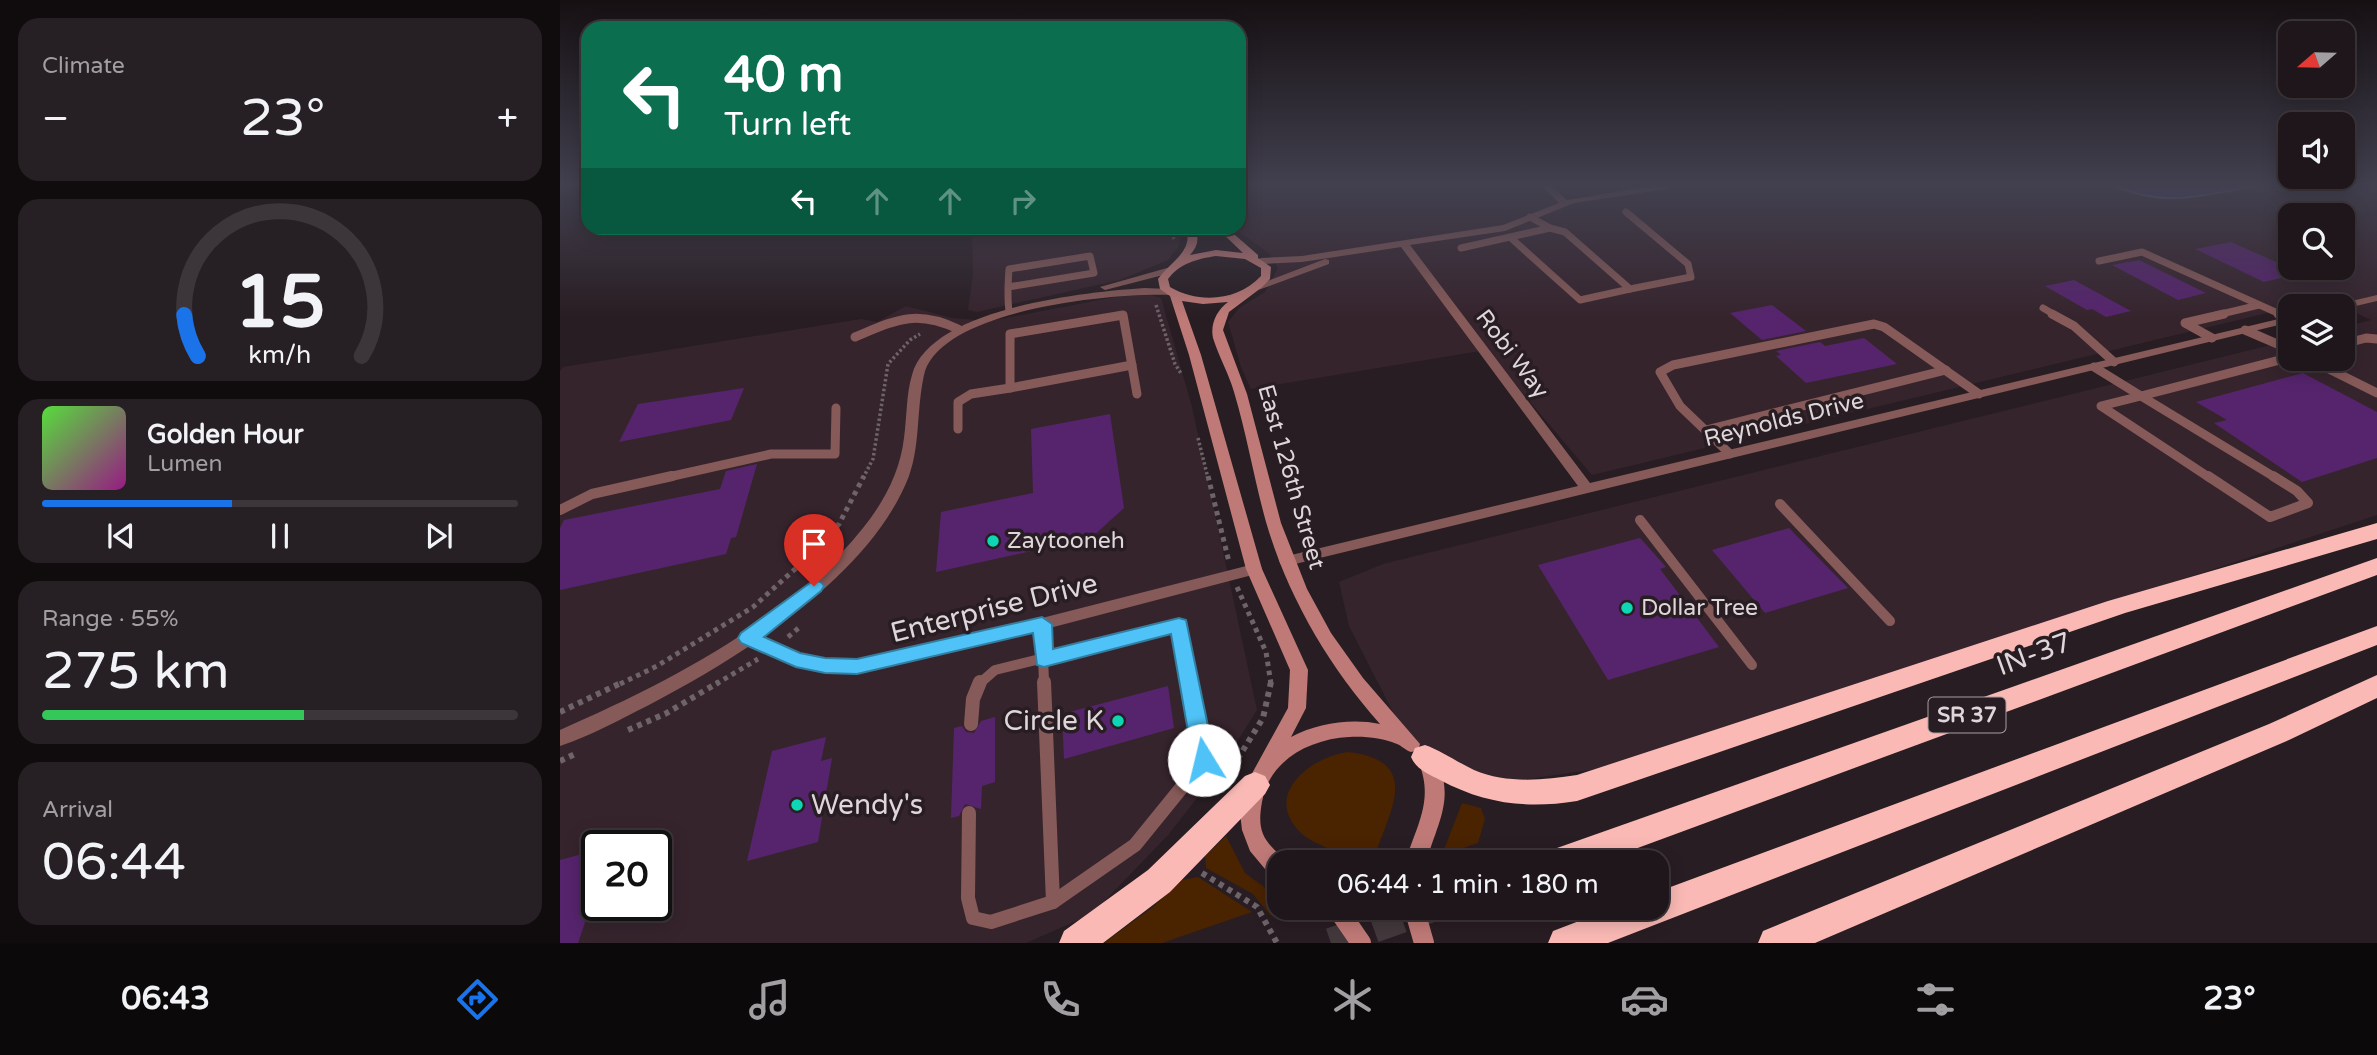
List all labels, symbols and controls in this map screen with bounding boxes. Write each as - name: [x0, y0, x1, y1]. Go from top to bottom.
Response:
- north arrow: [2278, 21, 2356, 98]
- map controls: [2278, 21, 2355, 371]
- text: 40 m: [724, 46, 843, 105]
- icon: left: [609, 49, 700, 140]
- text: Climate: [42, 52, 125, 80]
- text: 23°: [240, 87, 325, 150]
- text: −: [42, 96, 69, 142]
- text: +: [497, 96, 518, 142]
- text: Turn left: [724, 106, 851, 144]
- button: sound: [2278, 112, 2355, 189]
- icon: left: [785, 182, 823, 220]
- icon: ahead: [858, 182, 896, 220]
- icon: ahead: [931, 182, 969, 220]
- icon: right: [1004, 182, 1042, 220]
- button: search: [2278, 203, 2355, 280]
- text: 15: [234, 260, 326, 348]
- button: layers: [2278, 294, 2355, 371]
- street label: Robi Way: [1470, 304, 1554, 404]
- text: km/h: [249, 340, 311, 370]
- street label: East 126th Street: [1251, 381, 1331, 573]
- street label: Reynolds Drive: [1701, 387, 1867, 453]
- text: Golden Hour: [147, 419, 304, 450]
- text: Lumen: [147, 450, 222, 478]
- pin: [784, 514, 844, 586]
- icon: previous: [102, 517, 140, 555]
- icon: pause: [261, 517, 299, 555]
- icon: next: [420, 517, 458, 555]
- icon: arrive: [795, 525, 833, 563]
- place label: Zaytooneh: [1007, 527, 1125, 555]
- marker: Zaytooneh: [985, 533, 1001, 549]
- street label: Enterprise Drive: [887, 566, 1101, 650]
- place label: Dollar Tree: [1641, 594, 1758, 622]
- marker: Dollar Tree: [1619, 600, 1635, 616]
- text: Range · 55%: [42, 605, 178, 633]
- street label: IN-37: [1992, 625, 2076, 683]
- text: 275 km: [42, 640, 230, 703]
- road number: SR 37: [1928, 698, 2006, 732]
- place label: Circle K: [1003, 704, 1104, 738]
- marker: Circle K: [1110, 713, 1126, 729]
- position arrow: [1167, 723, 1241, 797]
- place label: Wendy's: [811, 788, 923, 822]
- text: Arrival: [42, 796, 113, 824]
- marker: Wendy's: [789, 797, 805, 813]
- speed limit sign: 20: [581, 830, 672, 921]
- text: 06:44: [42, 831, 186, 894]
- text: 06:44 · 1 min · 180 m: [1337, 869, 1599, 900]
- icon: directions: [453, 975, 502, 1024]
- icon: music: [745, 975, 794, 1024]
- icon: phone: [1036, 975, 1085, 1024]
- icon: climate: [1328, 975, 1377, 1024]
- icon: car: [1620, 975, 1669, 1024]
- icon: filters: [1911, 975, 1960, 1024]
- text: 06:43: [121, 980, 210, 1018]
- text: 23°: [2203, 980, 2256, 1018]

